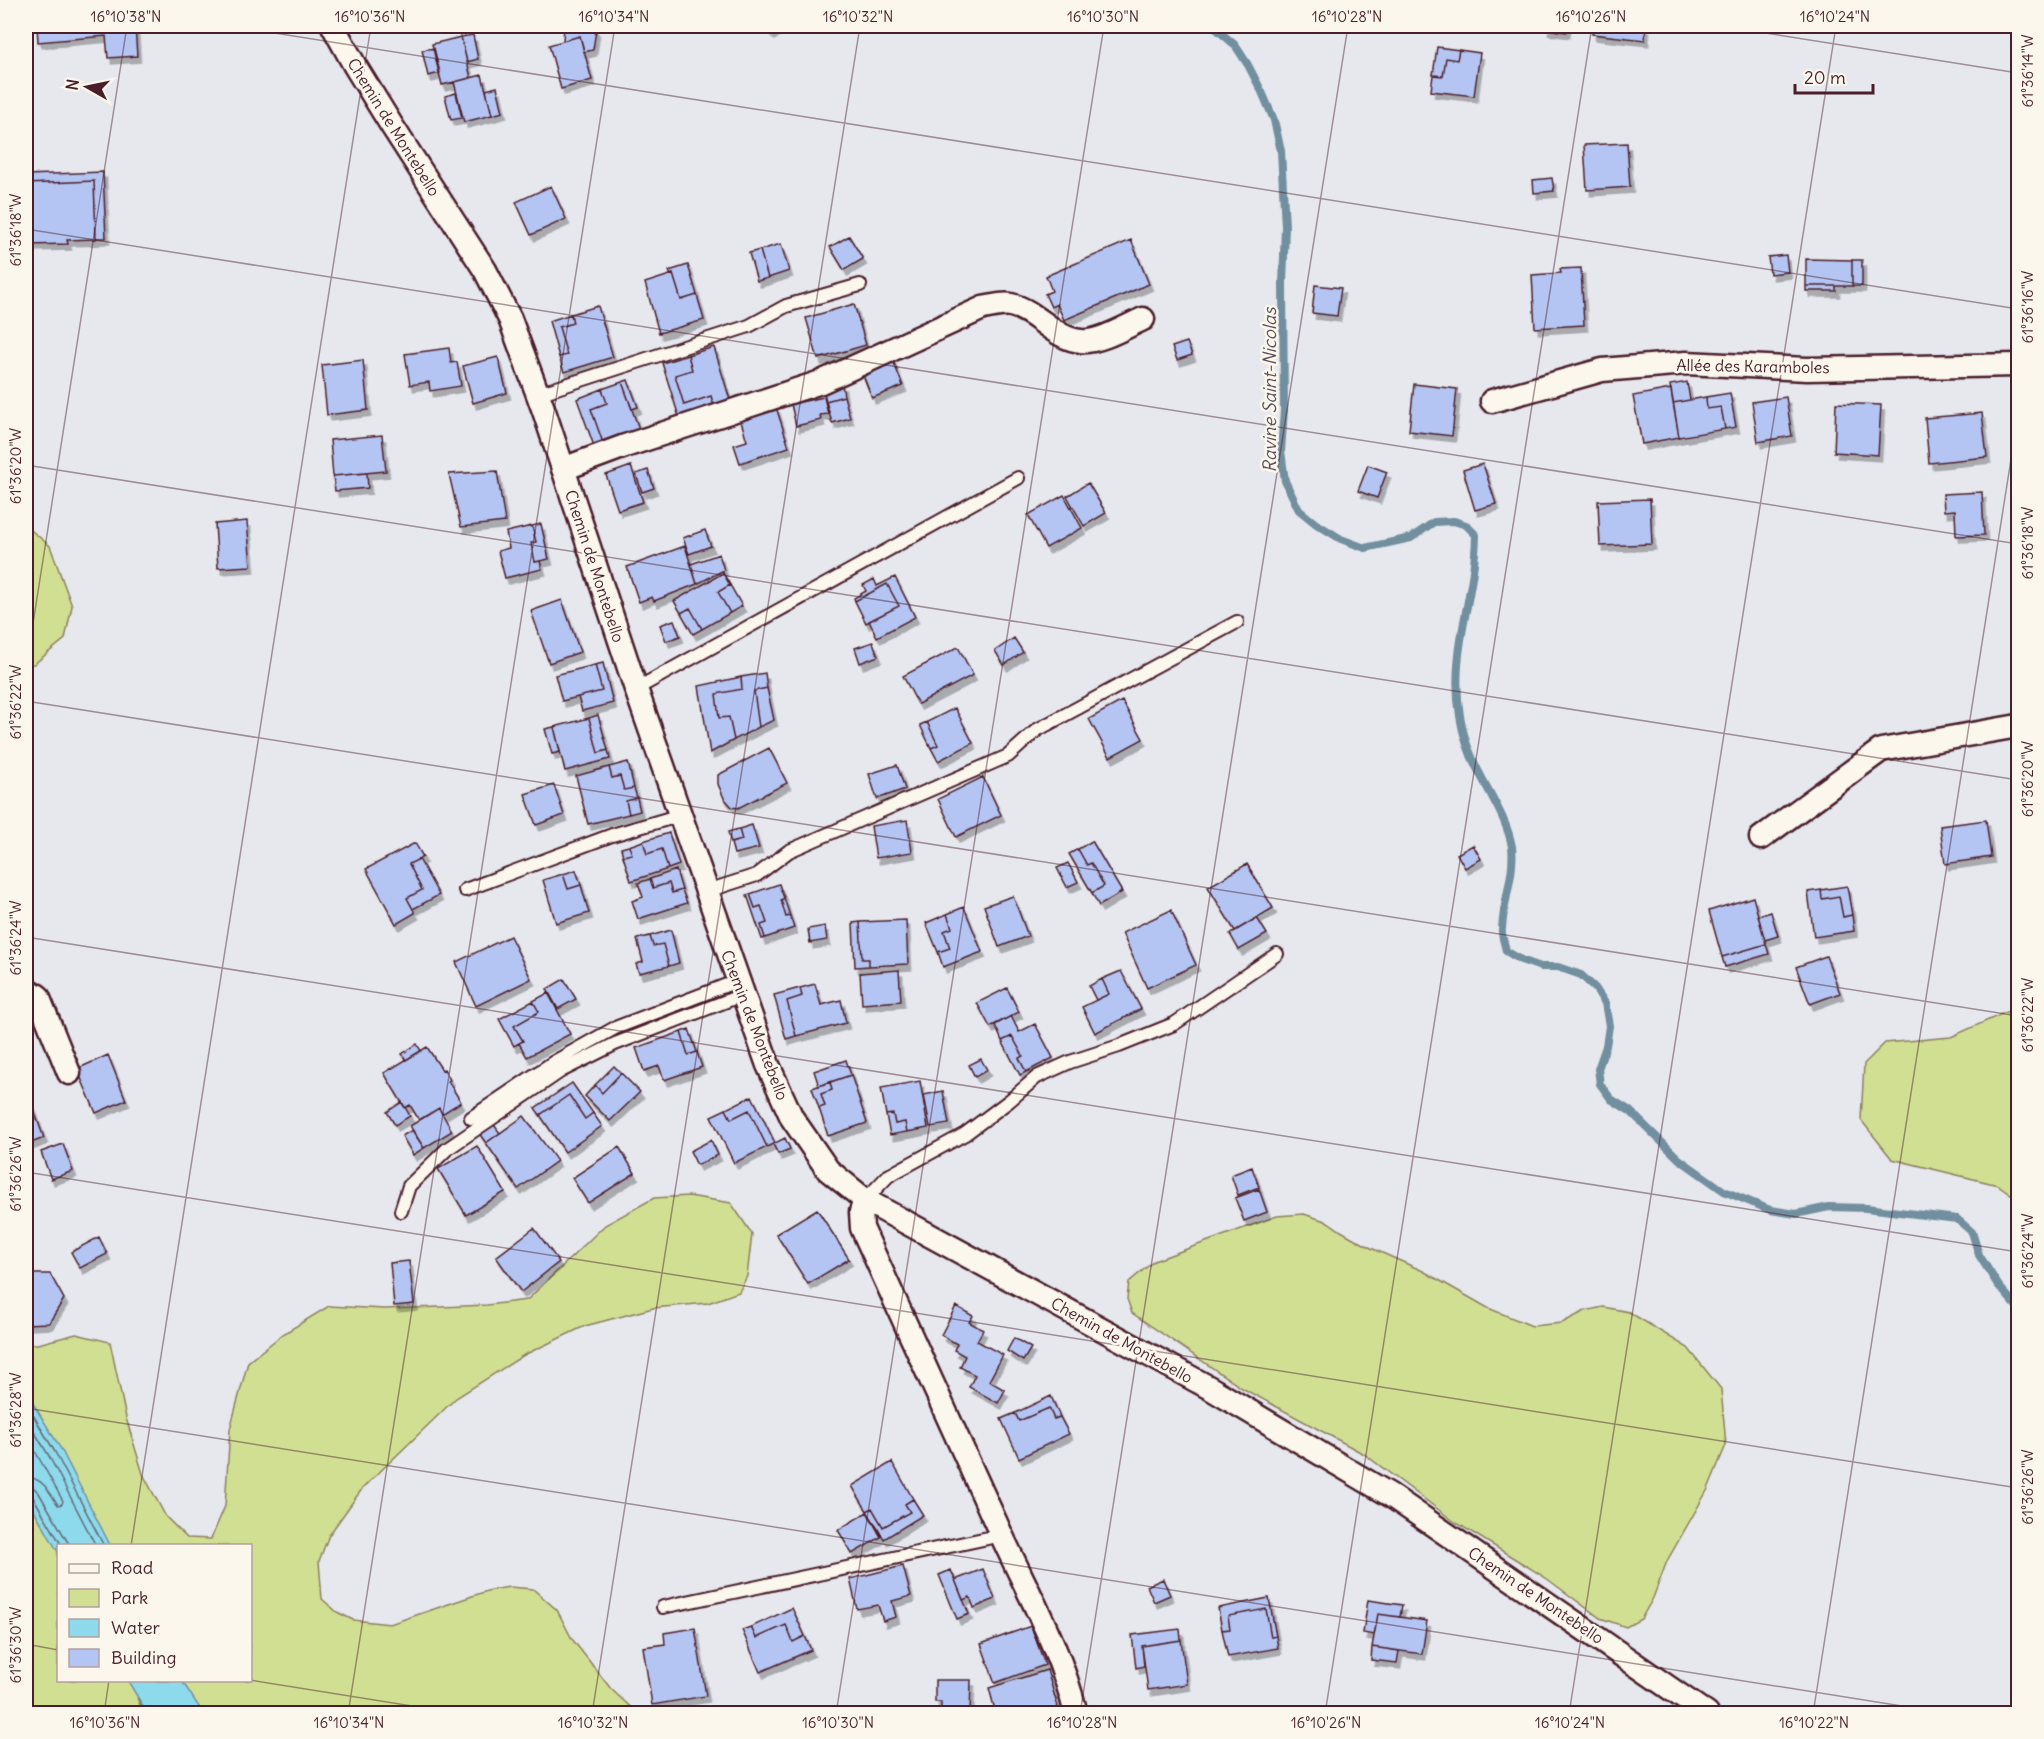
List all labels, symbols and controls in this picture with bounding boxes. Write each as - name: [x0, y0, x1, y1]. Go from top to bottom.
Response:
- text: 16°10'38"N: [91, 7, 161, 26]
- text: 16°10'36"N: [335, 7, 405, 26]
- text: 16°10'34"N: [579, 7, 649, 26]
- text: 16°10'32"N: [823, 7, 893, 26]
- text: 16°10'30"N: [1067, 7, 1139, 26]
- text: 16°10'28"N: [1312, 7, 1382, 26]
- text: 16°10'26"N: [1556, 7, 1626, 26]
- text: 16°10'24"N: [1800, 7, 1870, 26]
- text: 61°36'14"W: [2018, 34, 2037, 108]
- street label: Chemin de Montebello: [343, 54, 445, 200]
- north arrow: [57, 57, 117, 117]
- scale bar: [1795, 57, 1873, 95]
- text: 20 m: [1804, 66, 1846, 89]
- text: N: [61, 78, 83, 92]
- text: 61°36'18"W: [6, 193, 25, 267]
- text: 61°36'16"W: [2018, 270, 2037, 344]
- water label: Ravine Saint-Nicolas: [1258, 306, 1281, 472]
- street label: Allée des Karamboles: [1676, 355, 1830, 377]
- text: 61°36'20"W: [6, 427, 25, 504]
- street label: Chemin de Montebello: [561, 487, 629, 645]
- text: 61°36'18"W: [2018, 506, 2037, 580]
- text: 61°36'22"W: [6, 664, 25, 739]
- text: 61°36'20"W: [2018, 740, 2037, 817]
- text: 61°36'24"W: [6, 900, 25, 976]
- street label: Chemin de Montebello: [717, 947, 793, 1103]
- text: 61°36'22"W: [2018, 977, 2037, 1052]
- text: 61°36'26"W: [6, 1136, 25, 1212]
- text: 61°36'24"W: [2018, 1213, 2037, 1289]
- street label: Chemin de Montebello: [1048, 1293, 1196, 1387]
- text: 61°36'28"W: [6, 1372, 25, 1448]
- text: 61°36'26"W: [2018, 1449, 2037, 1525]
- street label: Chemin de Montebello: [1464, 1542, 1608, 1648]
- legend: [57, 1544, 252, 1682]
- text: Road: [111, 1556, 154, 1579]
- text: Park: [111, 1586, 148, 1609]
- text: 61°36'30"W: [6, 1606, 25, 1683]
- text: Water: [111, 1616, 161, 1639]
- text: Building: [111, 1646, 176, 1669]
- text: 16°10'36"N: [70, 1713, 140, 1732]
- text: 16°10'34"N: [314, 1713, 384, 1732]
- text: 16°10'32"N: [558, 1713, 628, 1732]
- text: 16°10'30"N: [802, 1713, 874, 1732]
- text: 16°10'28"N: [1047, 1713, 1117, 1732]
- text: 16°10'26"N: [1291, 1713, 1361, 1732]
- text: 16°10'24"N: [1535, 1713, 1605, 1732]
- text: 16°10'22"N: [1779, 1713, 1849, 1732]

